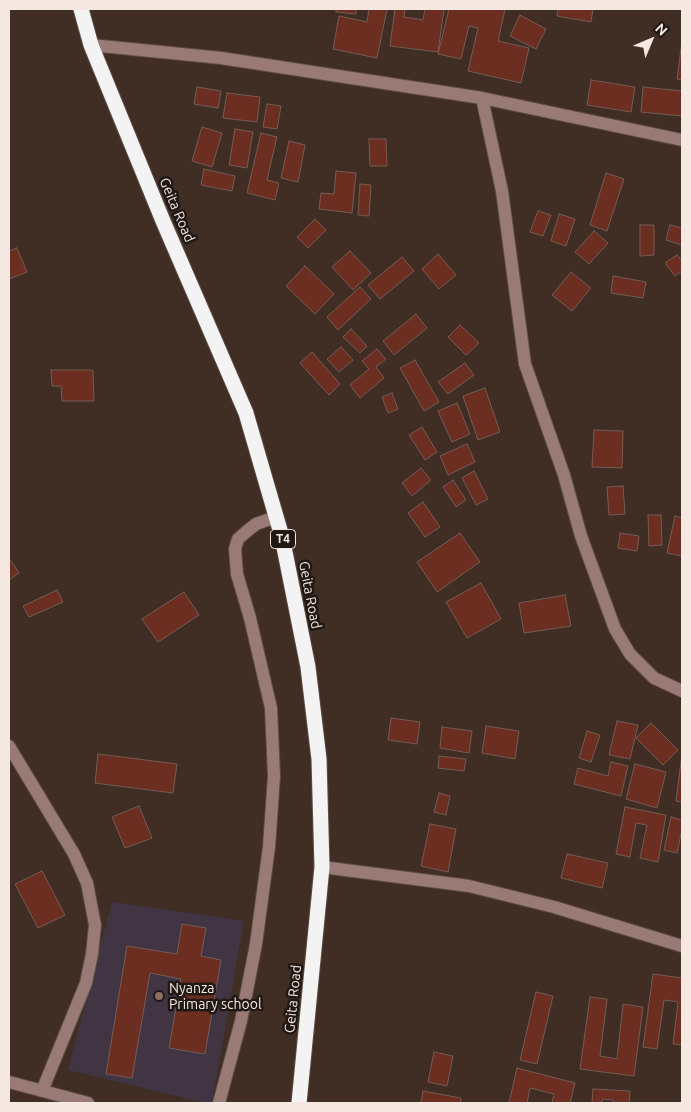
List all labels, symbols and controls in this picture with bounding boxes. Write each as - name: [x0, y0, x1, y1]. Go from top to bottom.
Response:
- north arrow: [626, 15, 676, 65]
- text: N: [652, 20, 671, 39]
- street label: Geita Road: [156, 175, 198, 245]
- road number: T4: [270, 530, 296, 548]
- street label: Geita Road: [295, 560, 325, 630]
- street label: Geita Road: [281, 964, 305, 1034]
- place label: Nyanza Primary school: [169, 980, 262, 1012]
- marker: Nyanza Primary school: [153, 990, 165, 1002]

